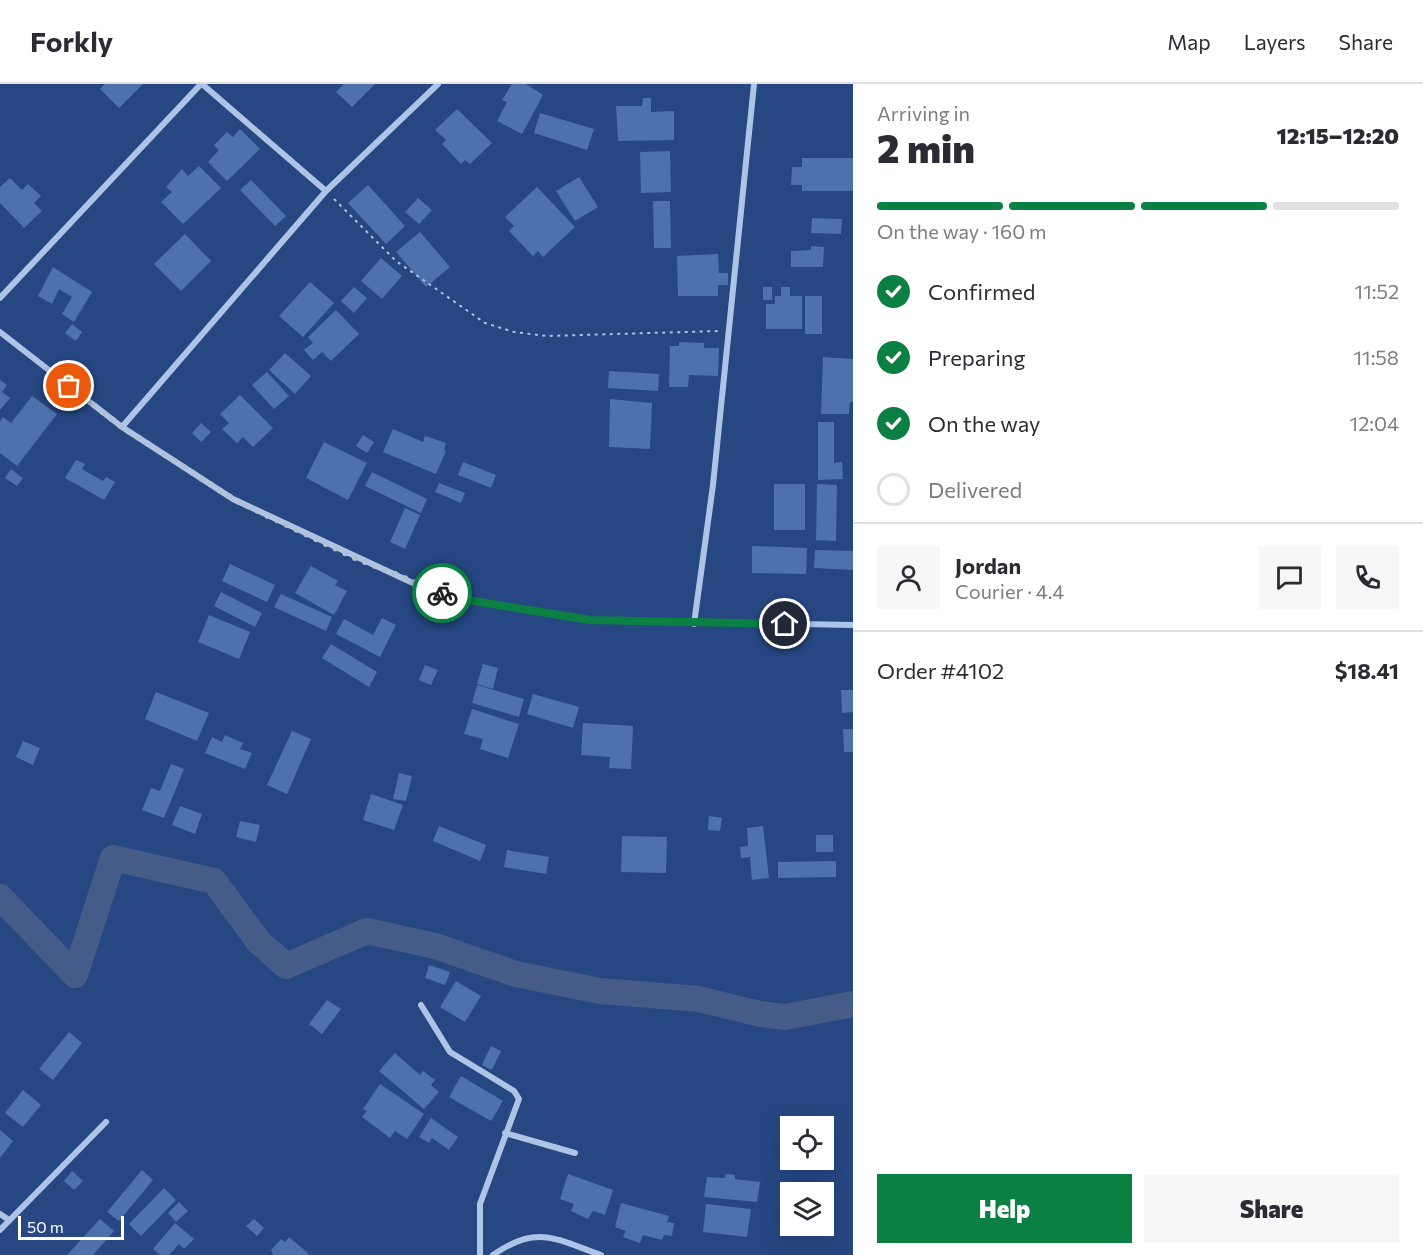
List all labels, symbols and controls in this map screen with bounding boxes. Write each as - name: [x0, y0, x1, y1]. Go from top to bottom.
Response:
- text: Forkly: [30, 24, 113, 58]
- text: Map: [1167, 29, 1211, 54]
- text: Layers: [1244, 29, 1306, 54]
- text: Share: [1339, 29, 1393, 54]
- text: Arriving in: [877, 101, 970, 125]
- text: 12:15–12:20: [1276, 122, 1399, 149]
- text: 2 min: [877, 123, 975, 171]
- text: On the way · 160 m: [877, 219, 1046, 243]
- icon: check: [877, 275, 910, 308]
- text: Confirmed: [928, 278, 1035, 305]
- text: 11:52: [1355, 279, 1399, 303]
- icon: check: [877, 341, 910, 374]
- text: Preparing: [928, 344, 1025, 371]
- text: 11:58: [1354, 345, 1399, 369]
- pin: [43, 360, 94, 411]
- icon: bag: [52, 369, 85, 402]
- icon: check: [877, 407, 910, 440]
- text: On the way: [928, 410, 1040, 437]
- text: 12:04: [1350, 411, 1399, 435]
- text: Delivered: [928, 476, 1022, 503]
- button: person: [877, 546, 940, 609]
- button: chat: [1258, 546, 1321, 609]
- button: phone: [1336, 546, 1399, 609]
- text: Jordan: [955, 552, 1021, 579]
- courier: [412, 563, 472, 623]
- icon: bike: [426, 577, 459, 610]
- text: Courier · 4.4: [955, 579, 1064, 603]
- pin: [759, 598, 810, 649]
- icon: home: [768, 607, 801, 640]
- text: Order #4102: [877, 657, 1004, 684]
- text: $18.41: [1335, 657, 1399, 684]
- map controls: [780, 1116, 834, 1236]
- button: locate: [780, 1116, 834, 1170]
- button: Help: [877, 1174, 1132, 1243]
- button: Share: [1144, 1174, 1399, 1243]
- button: layers: [780, 1182, 834, 1236]
- scale bar: [18, 1213, 124, 1240]
- text: 50 m: [27, 1217, 64, 1236]

